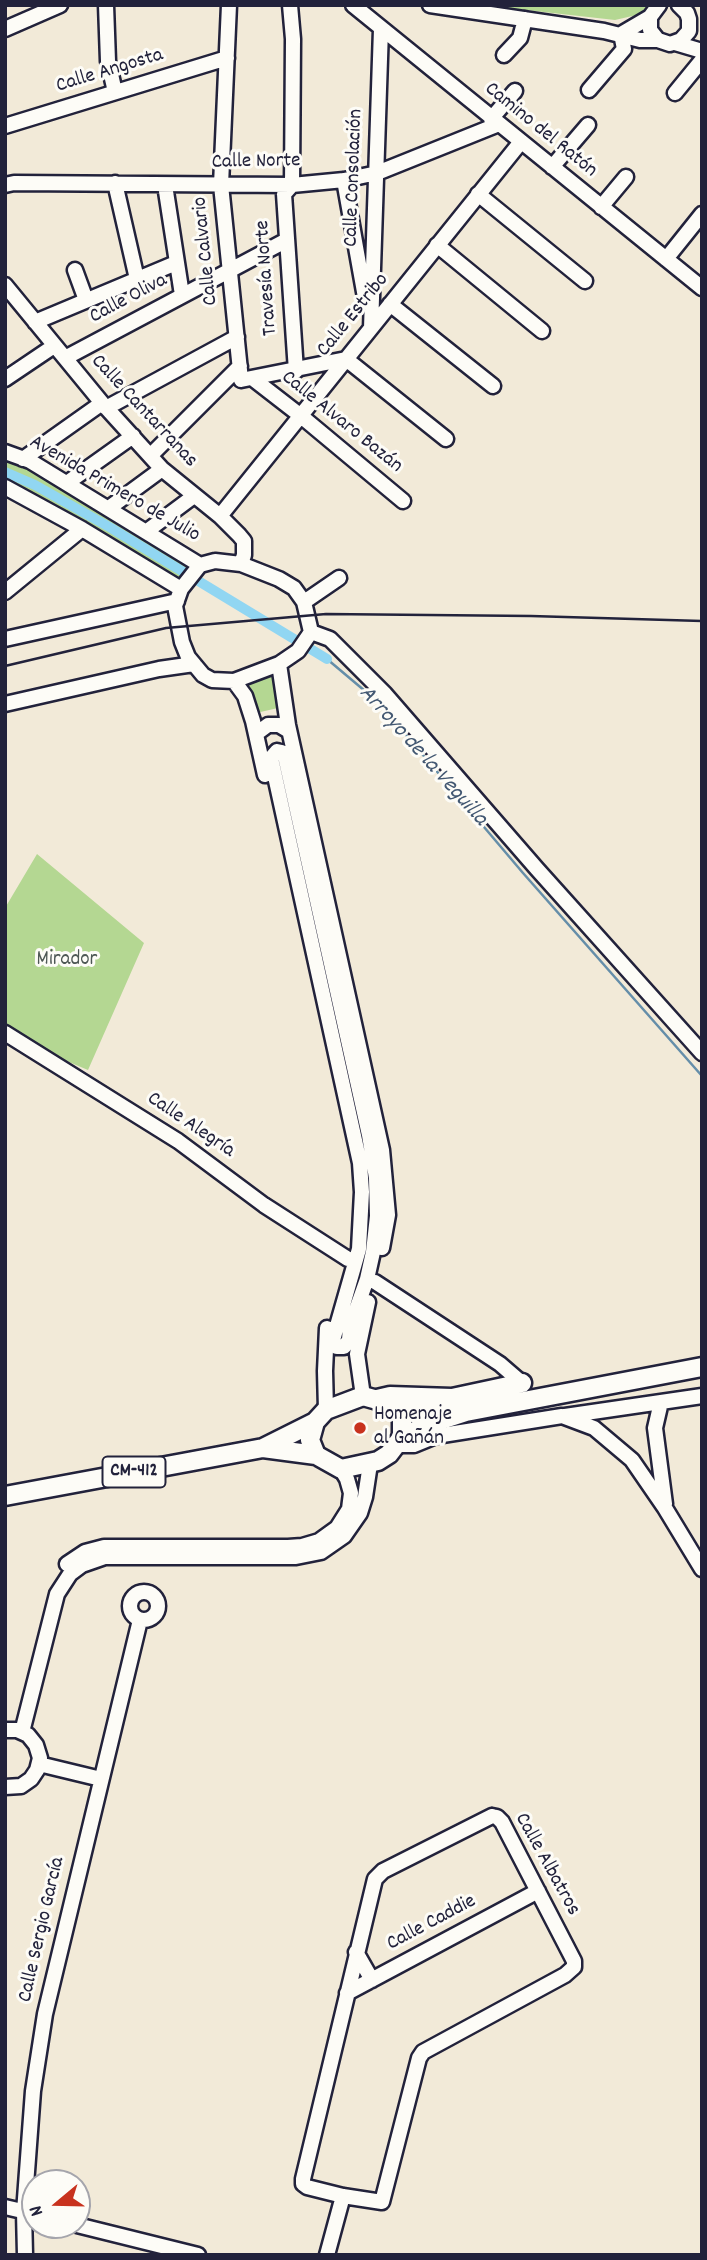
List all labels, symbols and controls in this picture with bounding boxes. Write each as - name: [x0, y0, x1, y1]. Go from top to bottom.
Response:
- street label: Calle Angosta: [54, 44, 166, 100]
- street label: Camino del Ratón: [478, 78, 602, 184]
- street label: Calle Consolación: [340, 109, 370, 247]
- street label: Calle Norte: [211, 150, 301, 176]
- street label: Calle Calvario: [189, 195, 225, 307]
- street label: Travesía Norte: [251, 219, 285, 337]
- street label: Calle Oliva: [86, 269, 172, 331]
- street label: Calle Estribo: [313, 269, 395, 363]
- street label: Calle Cantarranas: [84, 350, 202, 474]
- street label: Calle Alvaro Bazán: [275, 366, 407, 480]
- street label: Avenida Primero de Julio: [24, 431, 204, 549]
- water label: Arroyo de la Veguilla: [352, 681, 492, 833]
- park label: Mirador: [37, 948, 97, 974]
- street label: Calle Alegría: [141, 1087, 239, 1165]
- place label: Homenaje al Gañán: [374, 1403, 452, 1453]
- marker: Homenaje al Gañán: [352, 1420, 368, 1436]
- road number: CM-412: [102, 1456, 166, 1488]
- street label: Calle Albatros: [507, 1809, 585, 1921]
- street label: Calle Sergio García: [14, 1855, 72, 2005]
- street label: Calle Caddie: [383, 1890, 481, 1958]
- north arrow: [21, 2169, 91, 2239]
- text: N: [23, 2202, 52, 2219]

